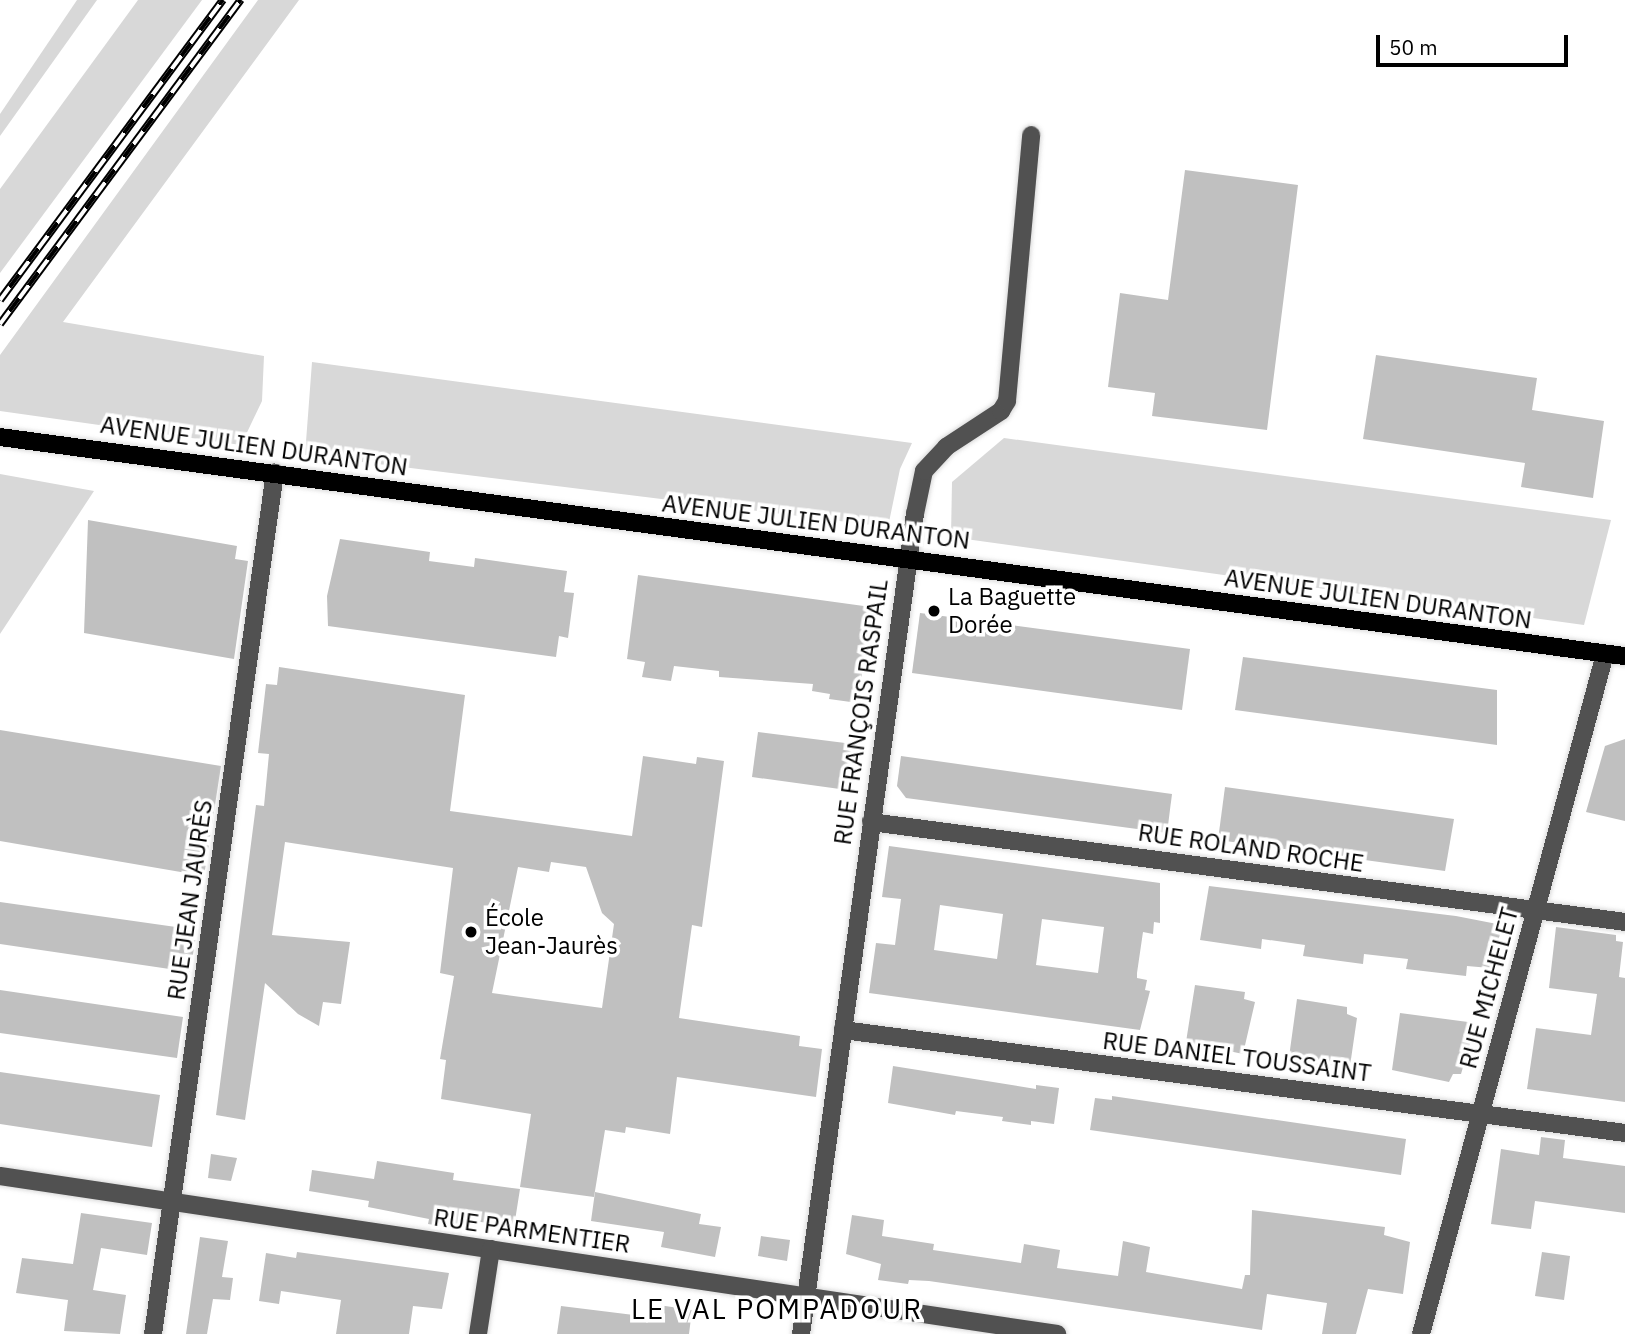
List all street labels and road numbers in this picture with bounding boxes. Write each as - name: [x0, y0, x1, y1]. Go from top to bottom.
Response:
- street label: AVENUE JULIEN DURANTON: [99, 410, 409, 482]
- street label: AVENUE JULIEN DURANTON: [660, 489, 972, 555]
- street label: AVENUE JULIEN DURANTON: [1223, 563, 1533, 635]
- street label: RUE FRANÇOIS RASPAIL: [828, 577, 894, 847]
- street label: RUE JEAN JAURÈS: [162, 798, 218, 1002]
- street label: RUE ROLAND ROCHE: [1136, 818, 1366, 878]
- street label: RUE MICHELET: [1454, 904, 1524, 1072]
- street label: RUE DANIEL TOUSSAINT: [1101, 1026, 1373, 1088]
- street label: RUE PARMENTIER: [432, 1203, 632, 1259]

